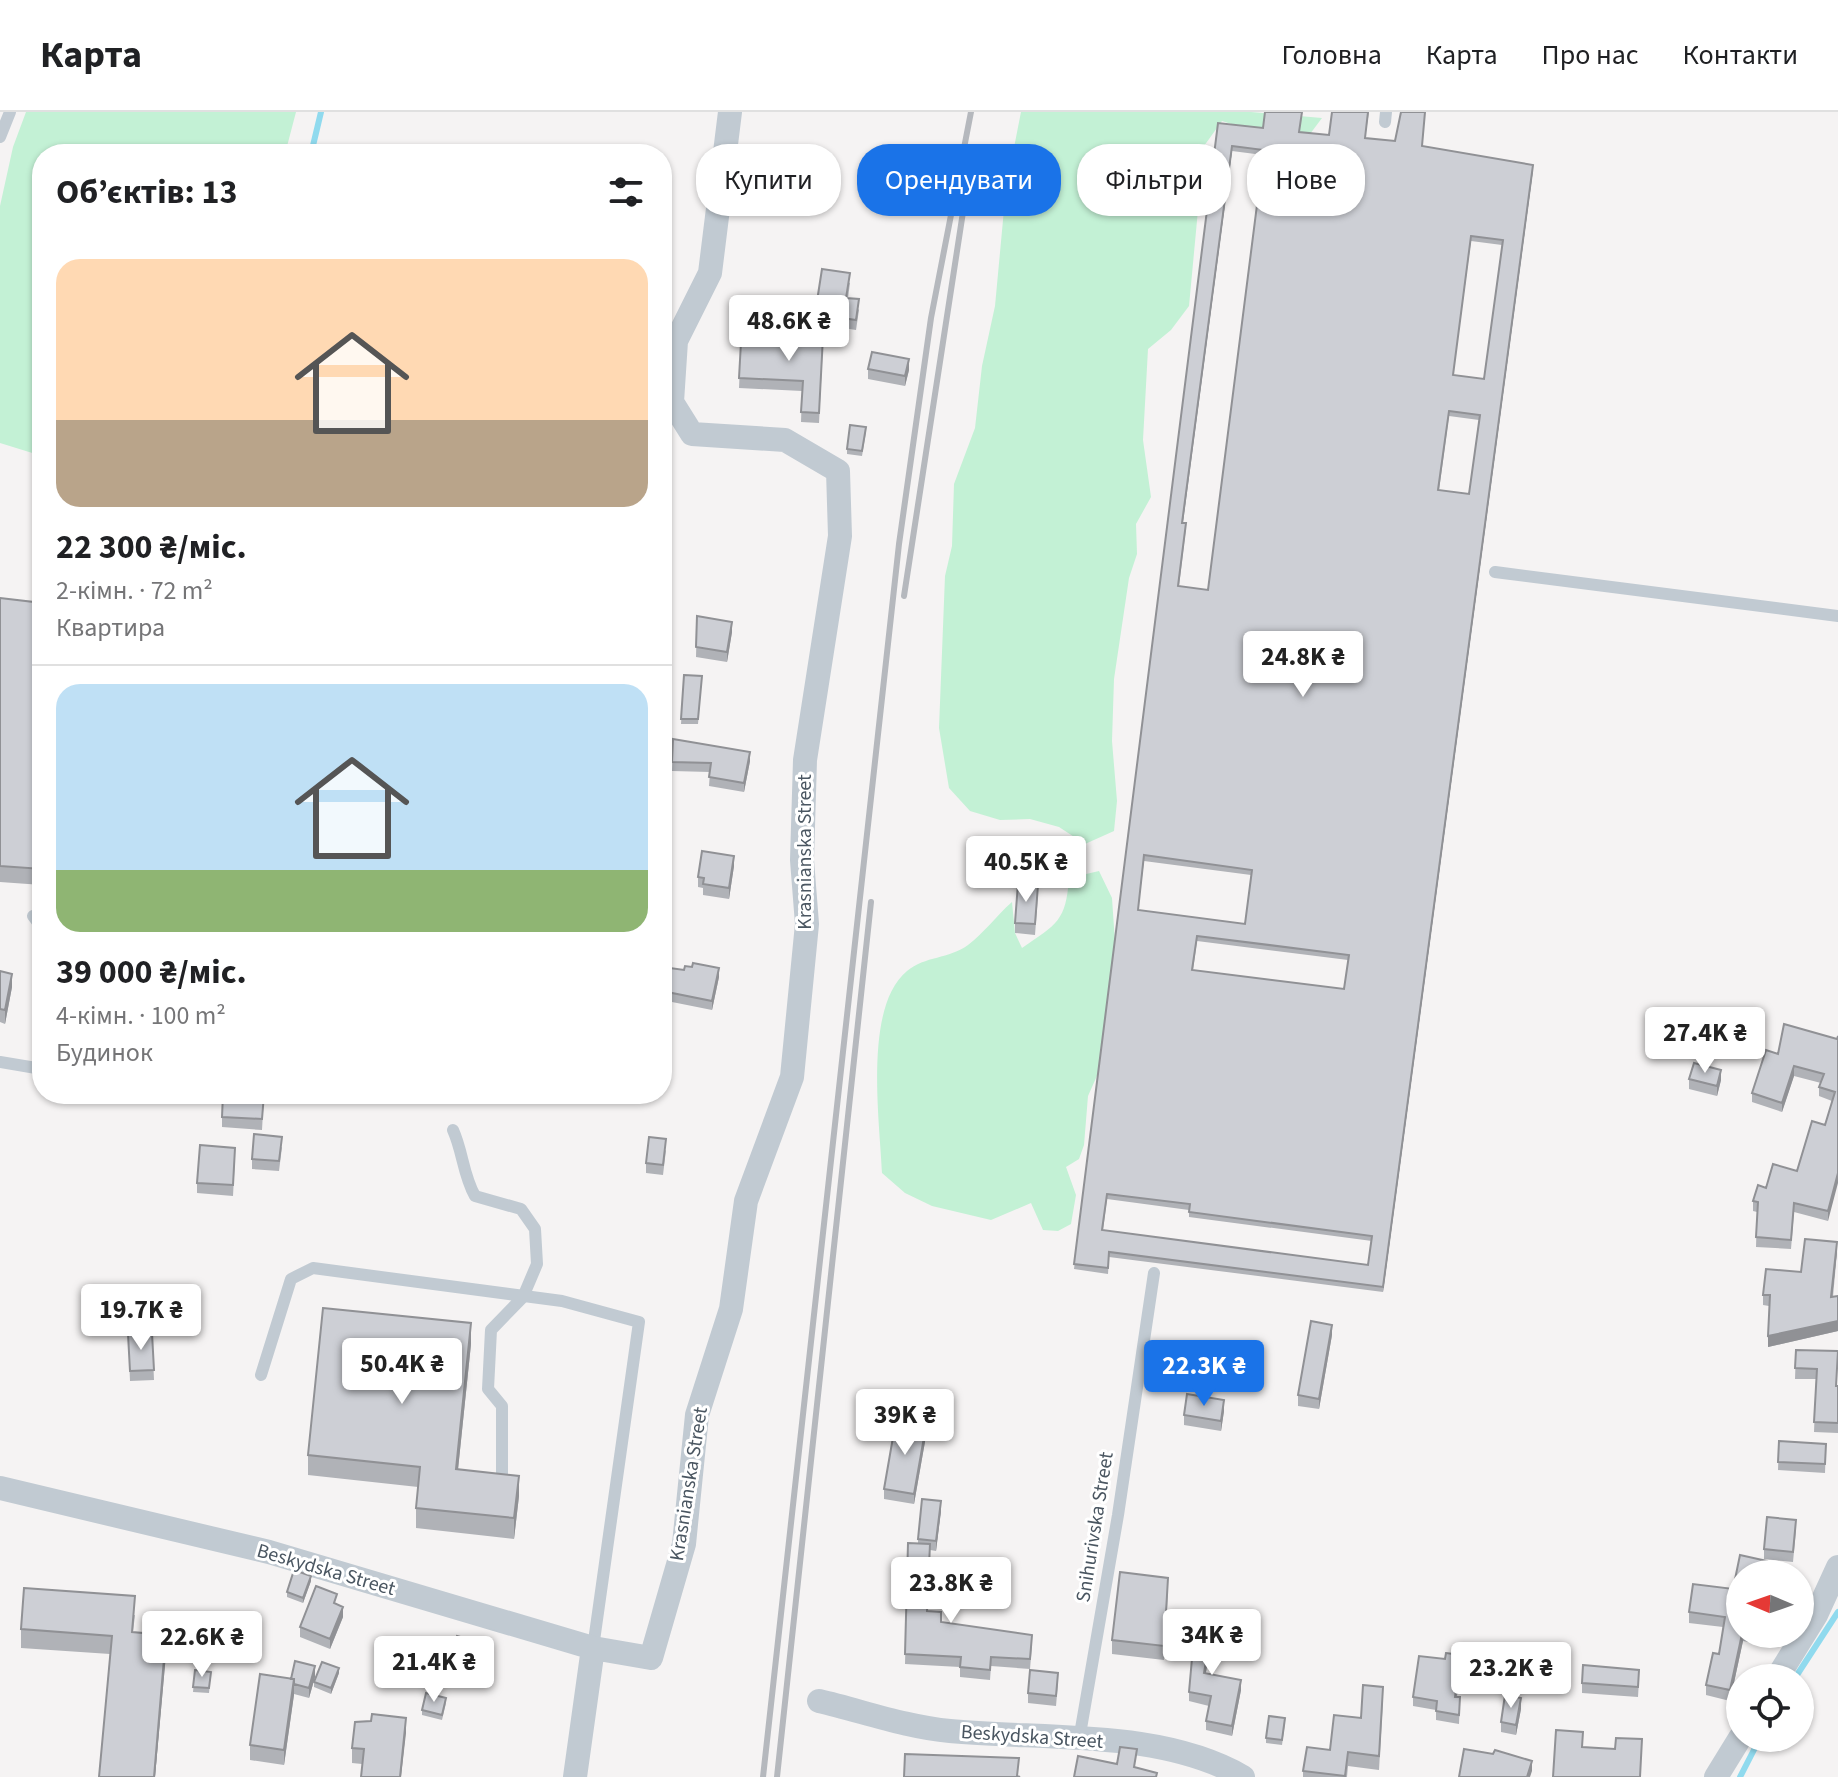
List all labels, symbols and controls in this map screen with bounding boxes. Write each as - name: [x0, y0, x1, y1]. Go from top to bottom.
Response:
- text: Карта: [40, 28, 142, 82]
- text: Головна: [1282, 35, 1382, 75]
- text: Карта: [1426, 35, 1498, 75]
- text: Про нас: [1542, 35, 1639, 75]
- text: Контакти: [1683, 35, 1798, 75]
- chip: Купити: [696, 144, 841, 216]
- chip: Орендувати: [857, 144, 1061, 216]
- chip: Фільтри: [1077, 144, 1231, 216]
- chip: Нове: [1247, 144, 1365, 216]
- text: Об’єктів: 13: [56, 168, 237, 217]
- icon: filters: [604, 170, 648, 214]
- pin: 48.6K ₴: [715, 295, 863, 363]
- text: 48.6K ₴: [747, 302, 831, 339]
- icon: home: [280, 311, 424, 455]
- text: 22 300 ₴/міс.: [56, 523, 247, 572]
- text: 2-кімн. · 72 m²: [56, 572, 213, 609]
- text: Квартира: [56, 609, 165, 646]
- pin: 24.8K ₴: [1229, 631, 1377, 699]
- text: 24.8K ₴: [1261, 638, 1345, 675]
- icon: home: [280, 736, 424, 880]
- street label: Krasnianska Street: [791, 774, 819, 930]
- pin: 40.5K ₴: [952, 836, 1100, 904]
- text: 40.5K ₴: [984, 843, 1068, 880]
- text: 39 000 ₴/міс.: [56, 948, 247, 997]
- text: 4-кімн. · 100 m²: [56, 997, 226, 1034]
- pin: 27.4K ₴: [1631, 1007, 1779, 1075]
- text: 27.4K ₴: [1663, 1014, 1747, 1051]
- text: Будинок: [56, 1034, 153, 1071]
- pin: 19.7K ₴: [67, 1284, 215, 1352]
- text: 19.7K ₴: [99, 1291, 183, 1328]
- pin: 50.4K ₴: [328, 1338, 476, 1406]
- pin: 22.3K ₴: [1130, 1340, 1278, 1408]
- text: 50.4K ₴: [360, 1345, 444, 1382]
- text: 22.3K ₴: [1162, 1347, 1246, 1384]
- pin: 39K ₴: [849, 1389, 961, 1457]
- text: 39K ₴: [874, 1396, 936, 1433]
- street label: Krasnianska Street: [663, 1405, 715, 1563]
- street label: Snihurivska Street: [1069, 1450, 1121, 1604]
- street label: Beskydska Street: [254, 1537, 399, 1603]
- pin: 23.8K ₴: [877, 1557, 1025, 1625]
- north arrow: [1726, 1560, 1814, 1648]
- map controls: [1726, 1560, 1814, 1752]
- text: 23.8K ₴: [909, 1564, 993, 1601]
- pin: 34K ₴: [1156, 1609, 1268, 1677]
- pin: 22.6K ₴: [128, 1611, 276, 1679]
- text: 34K ₴: [1181, 1616, 1243, 1653]
- text: 22.6K ₴: [160, 1618, 244, 1655]
- pin: 21.4K ₴: [360, 1636, 508, 1704]
- pin: 23.2K ₴: [1437, 1642, 1585, 1710]
- text: 21.4K ₴: [392, 1643, 476, 1680]
- text: 23.2K ₴: [1469, 1649, 1553, 1686]
- button: locate: [1726, 1664, 1814, 1752]
- street label: Beskydska Street: [960, 1718, 1104, 1756]

